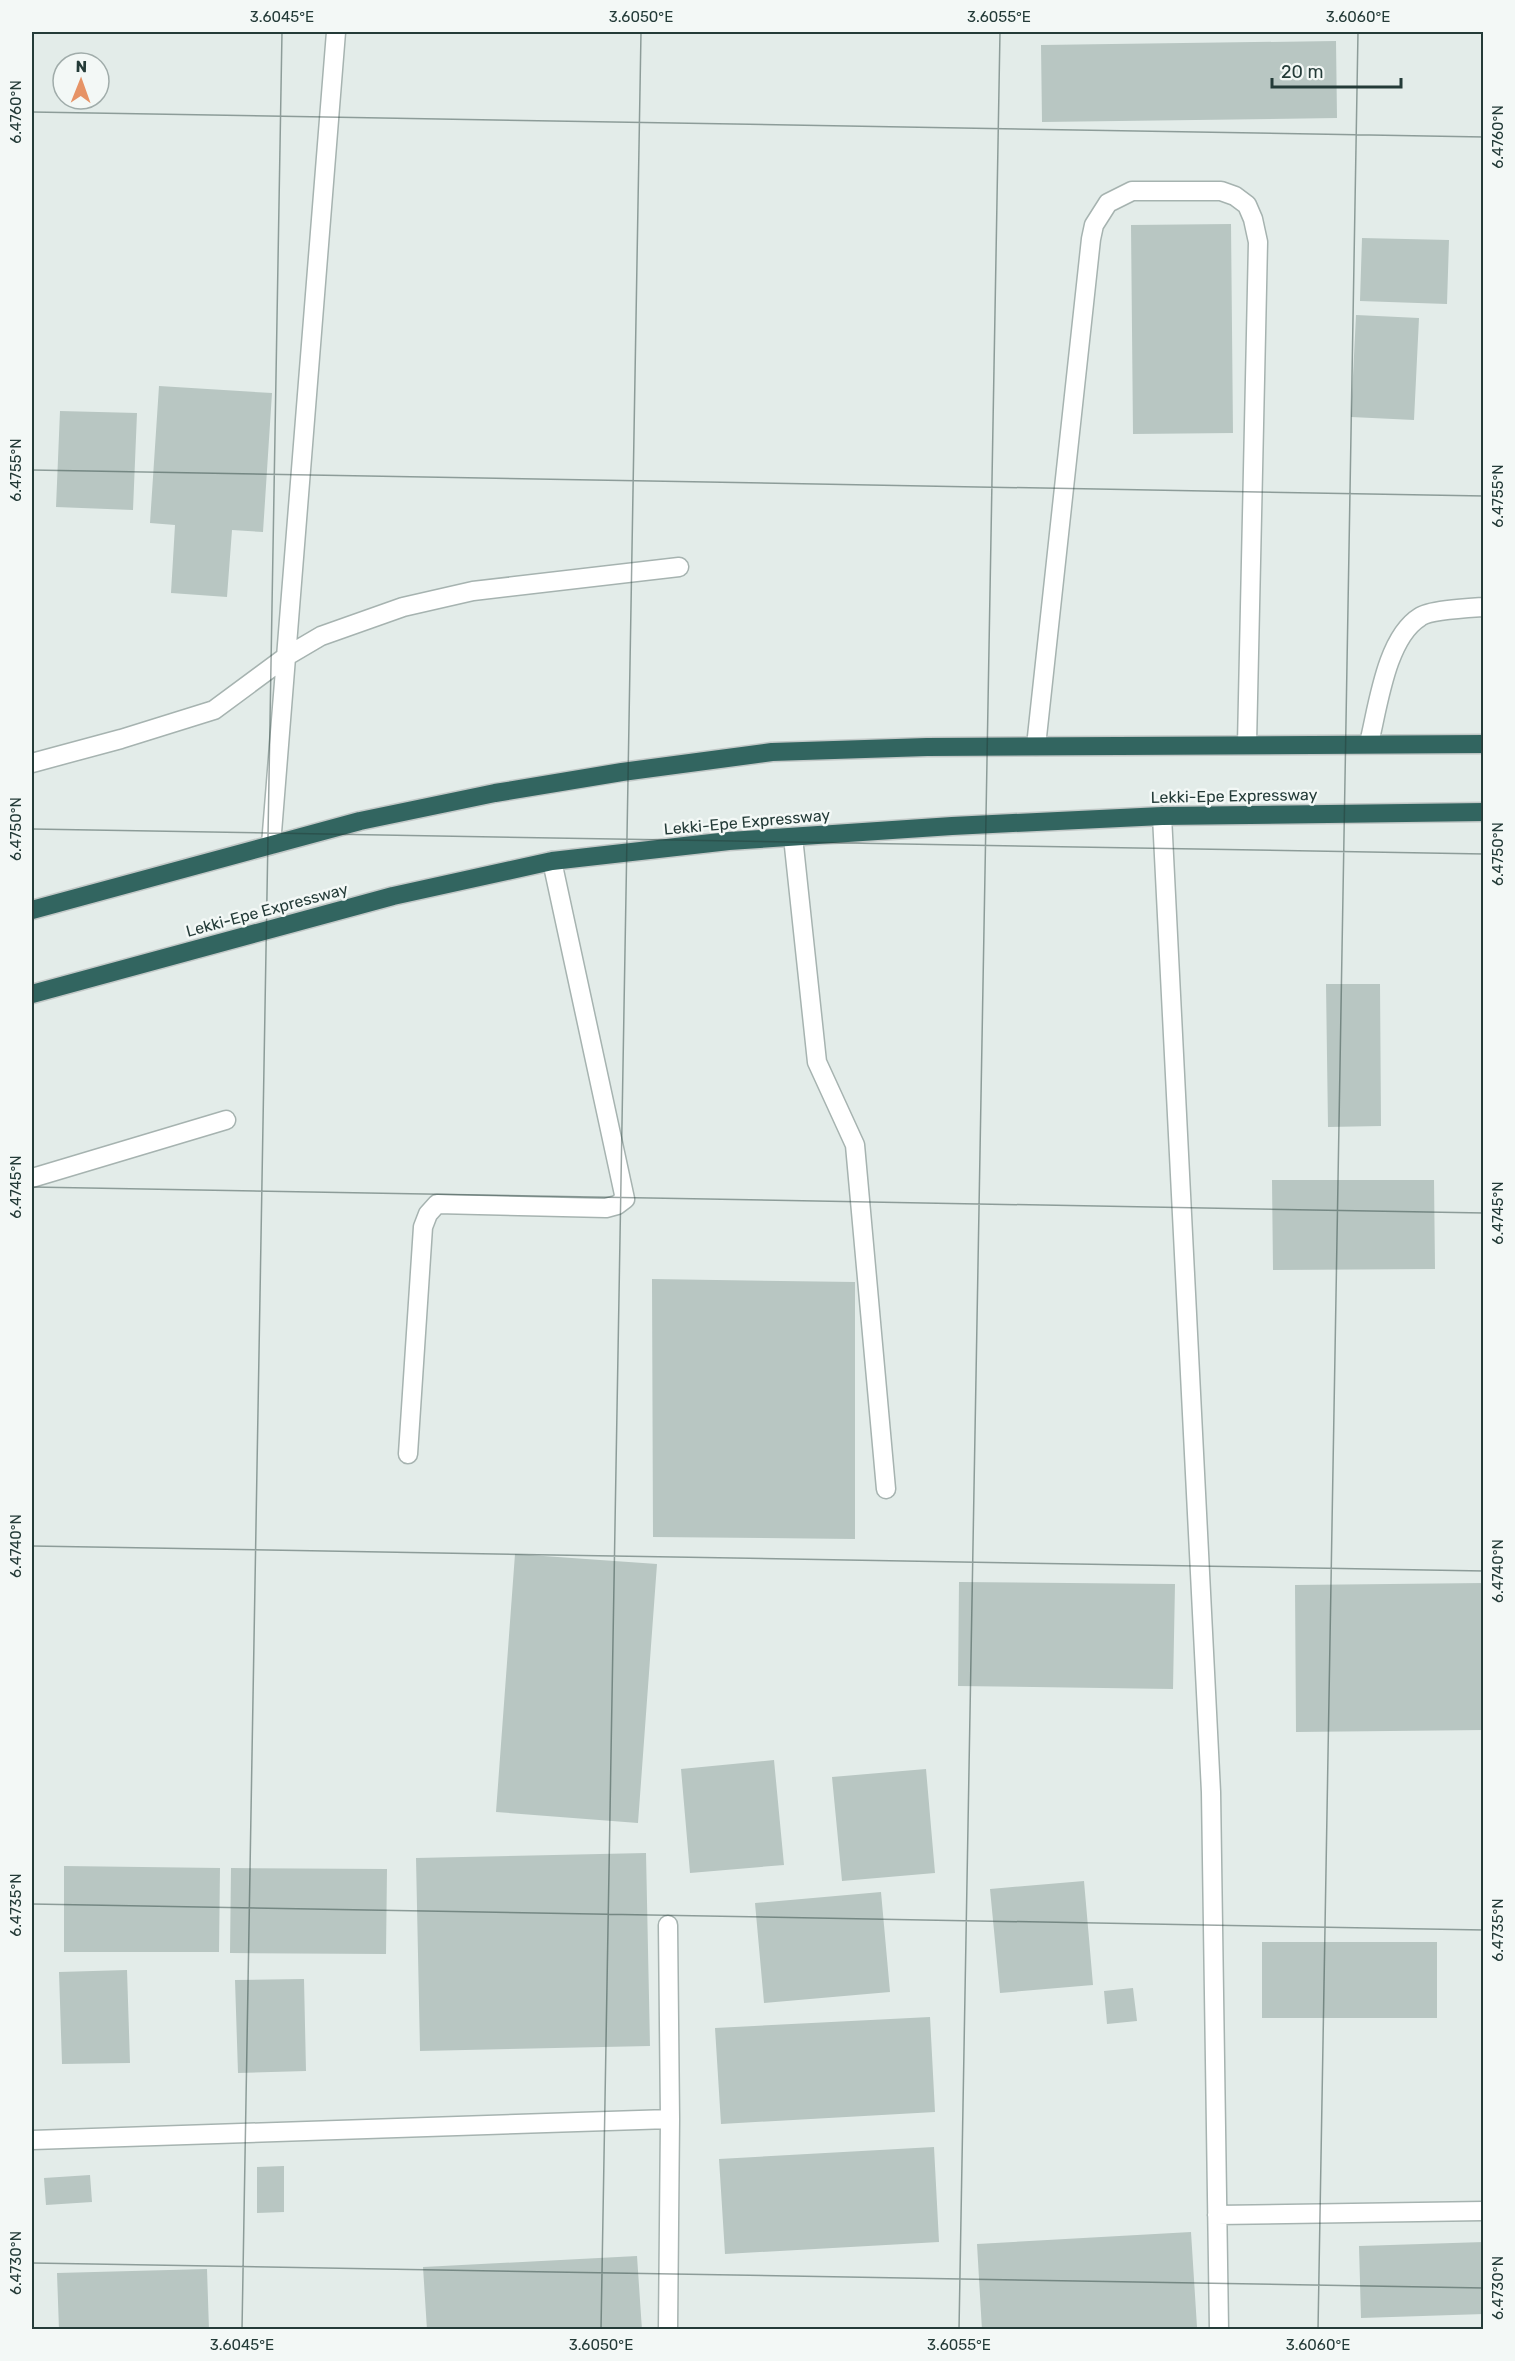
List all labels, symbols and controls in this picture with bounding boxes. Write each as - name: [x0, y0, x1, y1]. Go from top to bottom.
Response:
- text: 3.6045°E: [250, 8, 314, 26]
- text: 3.6050°E: [609, 8, 673, 26]
- text: 3.6055°E: [967, 8, 1031, 26]
- text: 3.6060°E: [1326, 8, 1390, 26]
- north arrow: [51, 51, 111, 111]
- scale bar: [1272, 51, 1401, 89]
- text: N: [75, 57, 87, 76]
- text: 20 m: [1281, 61, 1323, 83]
- text: 6.4760°N: [7, 80, 25, 144]
- text: 6.4760°N: [1489, 105, 1507, 169]
- text: 6.4755°N: [7, 438, 25, 502]
- text: 6.4755°N: [1489, 464, 1507, 528]
- street label: Lekki-Epe Expressway: [1150, 785, 1318, 807]
- text: 6.4750°N: [7, 797, 25, 861]
- street label: Lekki-Epe Expressway: [663, 805, 831, 839]
- text: 6.4750°N: [1489, 822, 1507, 886]
- street label: Lekki-Epe Expressway: [184, 879, 350, 941]
- text: 6.4745°N: [7, 1155, 25, 1219]
- text: 6.4745°N: [1489, 1181, 1507, 1245]
- text: 6.4740°N: [7, 1514, 25, 1578]
- text: 6.4740°N: [1489, 1539, 1507, 1603]
- text: 6.4735°N: [7, 1873, 25, 1937]
- text: 6.4735°N: [1489, 1898, 1507, 1962]
- text: 6.4730°N: [7, 2231, 25, 2295]
- text: 6.4730°N: [1489, 2256, 1507, 2320]
- text: 3.6045°E: [210, 2336, 274, 2354]
- text: 3.6050°E: [569, 2336, 633, 2354]
- text: 3.6055°E: [927, 2336, 991, 2354]
- text: 3.6060°E: [1286, 2336, 1350, 2354]

